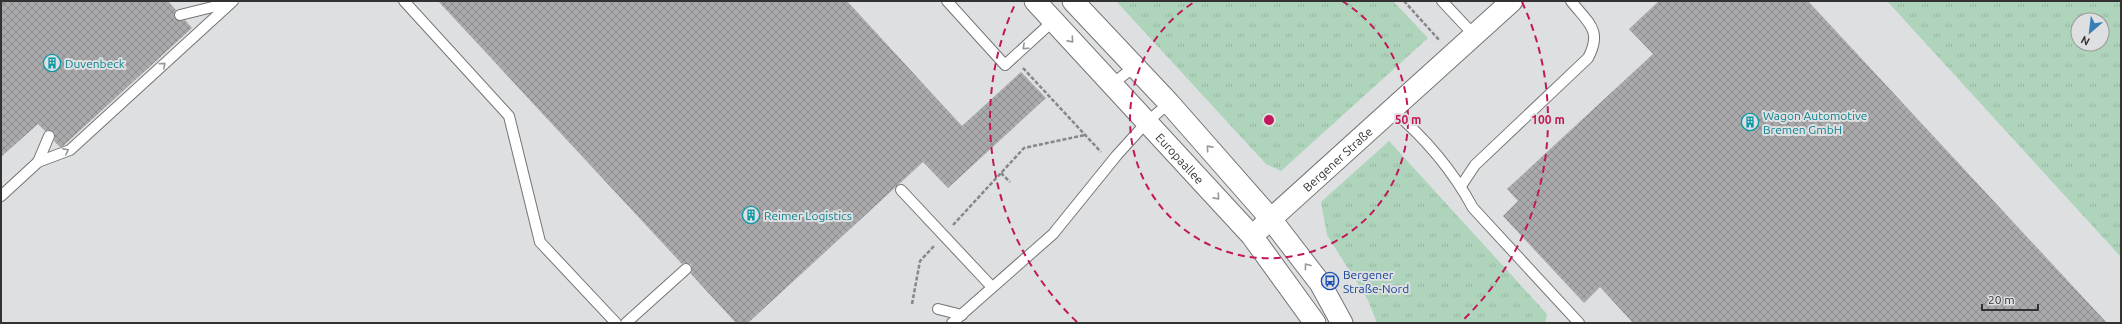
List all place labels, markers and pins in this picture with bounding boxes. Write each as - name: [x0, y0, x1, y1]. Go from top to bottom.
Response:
- building icon: Duvenbeck: [42, 53, 62, 73]
- place label: Duvenbeck: [65, 57, 125, 70]
- place label: Wagon Automotive Bremen GmbH: [1763, 109, 1867, 136]
- building icon: Wagon Automotive Bremen GmbH: [1740, 112, 1760, 132]
- centre of rings: [1262, 113, 1276, 127]
- building icon: Reimer Logistics: [741, 205, 761, 225]
- place label: Reimer Logistics: [764, 209, 852, 222]
- place label: Bergener Straße-Nord: [1343, 268, 1409, 295]
- bus stop icon: Bergener Straße-Nord: [1320, 271, 1340, 291]

